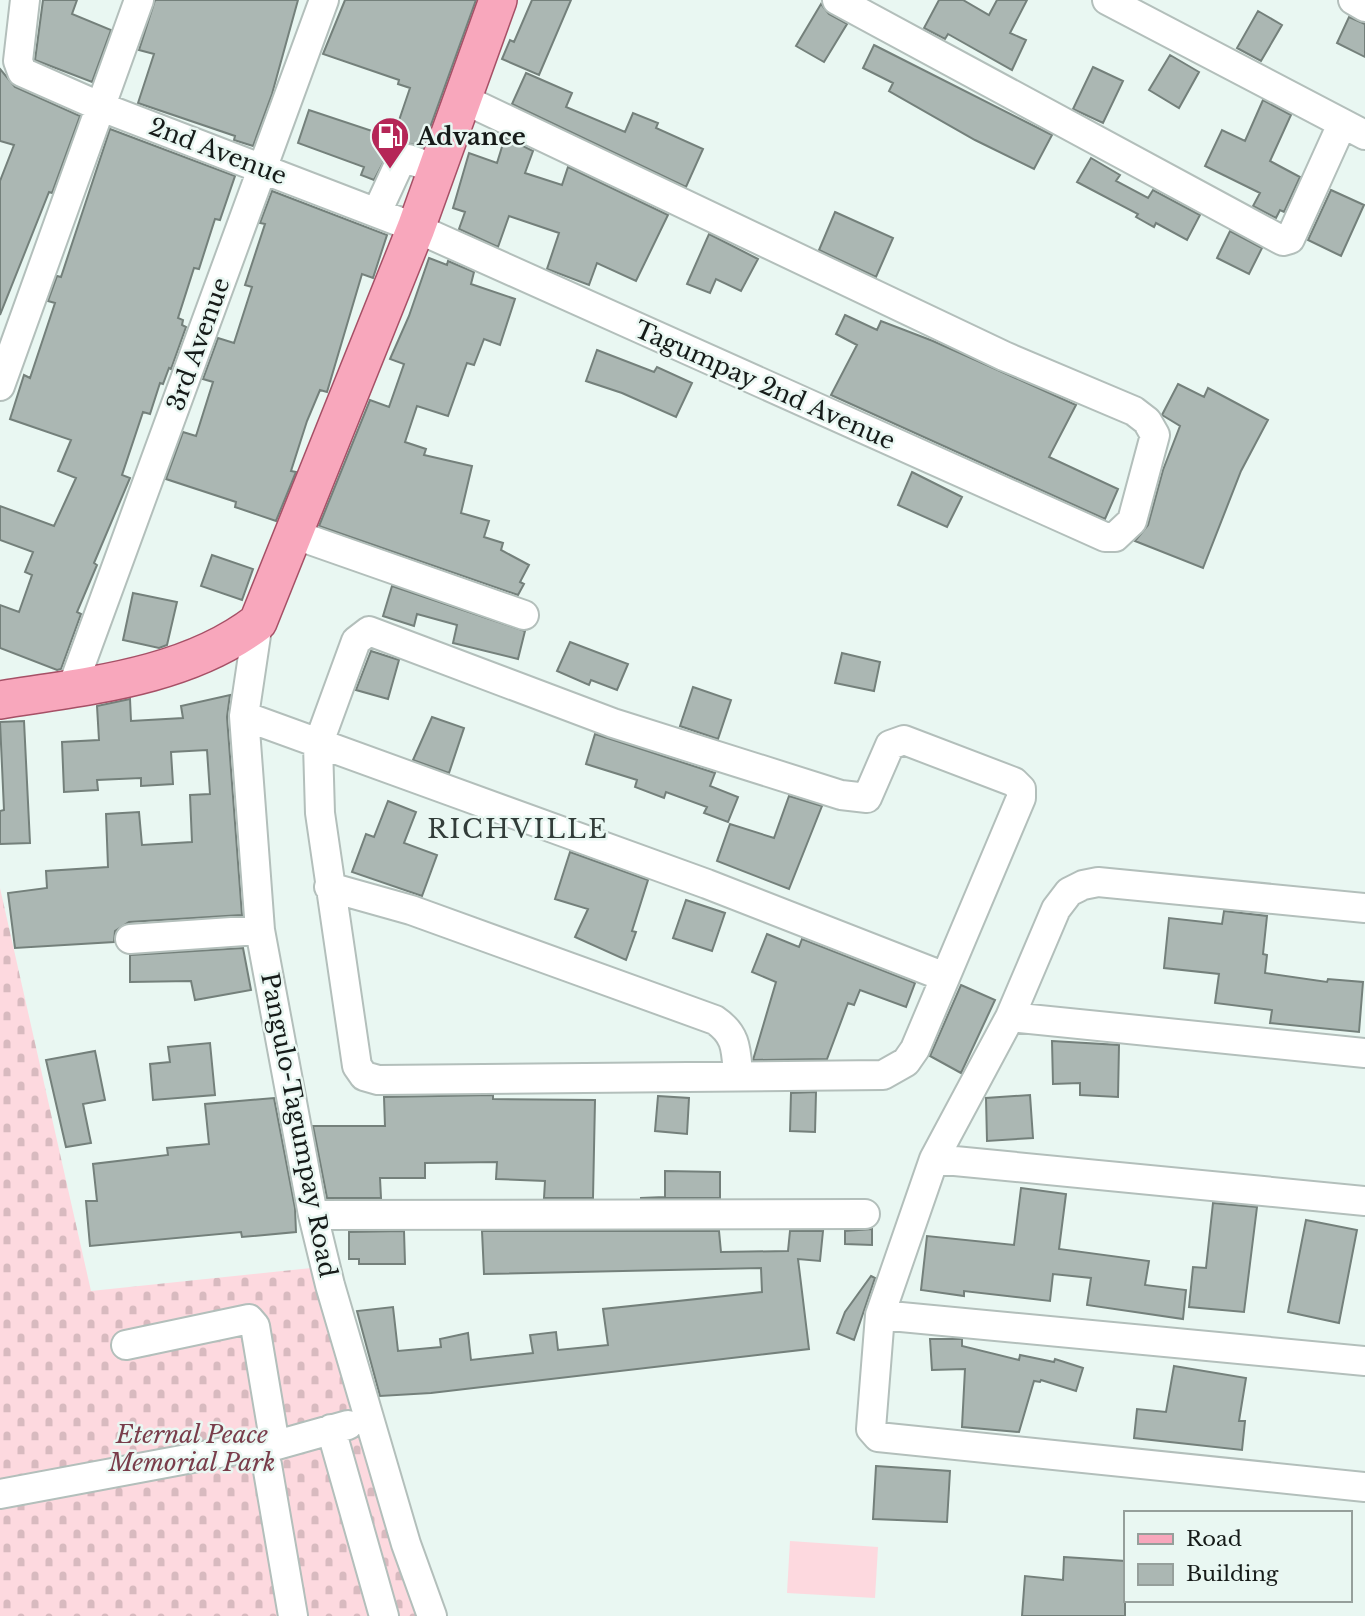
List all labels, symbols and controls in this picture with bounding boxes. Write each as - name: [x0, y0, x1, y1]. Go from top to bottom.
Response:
- street label: 2nd Avenue: [145, 112, 291, 190]
- fuel station icon: Advance: [369, 115, 411, 170]
- place label: Advance: [416, 122, 526, 151]
- street label: 3rd Avenue: [161, 273, 235, 415]
- street label: Tagumpay 2nd Avenue: [630, 314, 900, 456]
- district label: RICHVILLE: [427, 813, 609, 845]
- street label: Pangulo-Tagumpay Road: [255, 970, 343, 1280]
- park label: Eternal Peace Memorial Park: [108, 1420, 275, 1477]
- legend: [1124, 1511, 1351, 1602]
- text: Road: [1186, 1526, 1242, 1552]
- text: Building: [1186, 1561, 1279, 1587]

